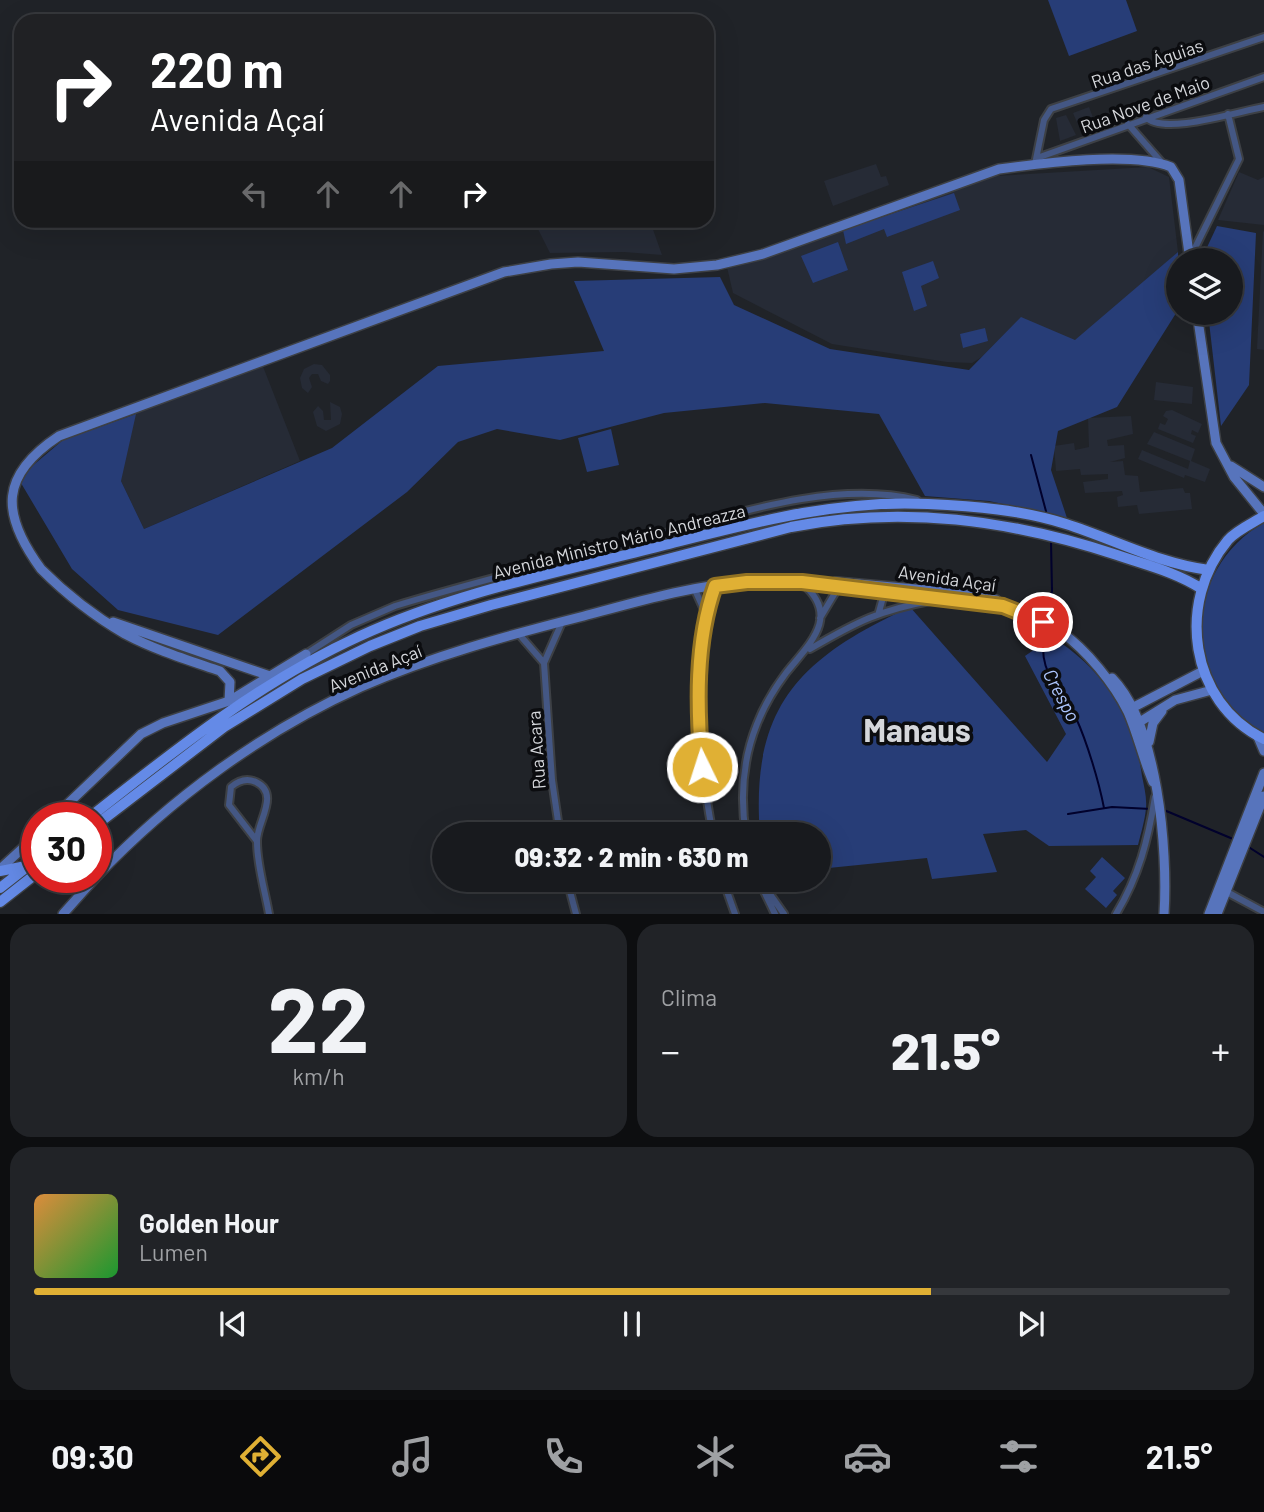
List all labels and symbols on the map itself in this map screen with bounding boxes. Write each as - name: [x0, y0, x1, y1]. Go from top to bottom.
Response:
- street label: Rua das Águias: [1088, 34, 1206, 92]
- street label: Rua Nove de Maio: [1077, 70, 1213, 138]
- street label: Avenida Ministro Mário Andreazza: [491, 499, 747, 583]
- street label: Avenida Açaí: [897, 560, 997, 596]
- pin: [1013, 592, 1073, 652]
- street label: Avenida Açaí: [325, 639, 425, 697]
- water label: Crespo: [1039, 665, 1085, 725]
- street label: Rua Acara: [522, 710, 550, 790]
- district label: Manaus: [863, 710, 971, 748]
- position arrow: [665, 730, 739, 804]
- speed limit sign: 30: [21, 802, 112, 893]

